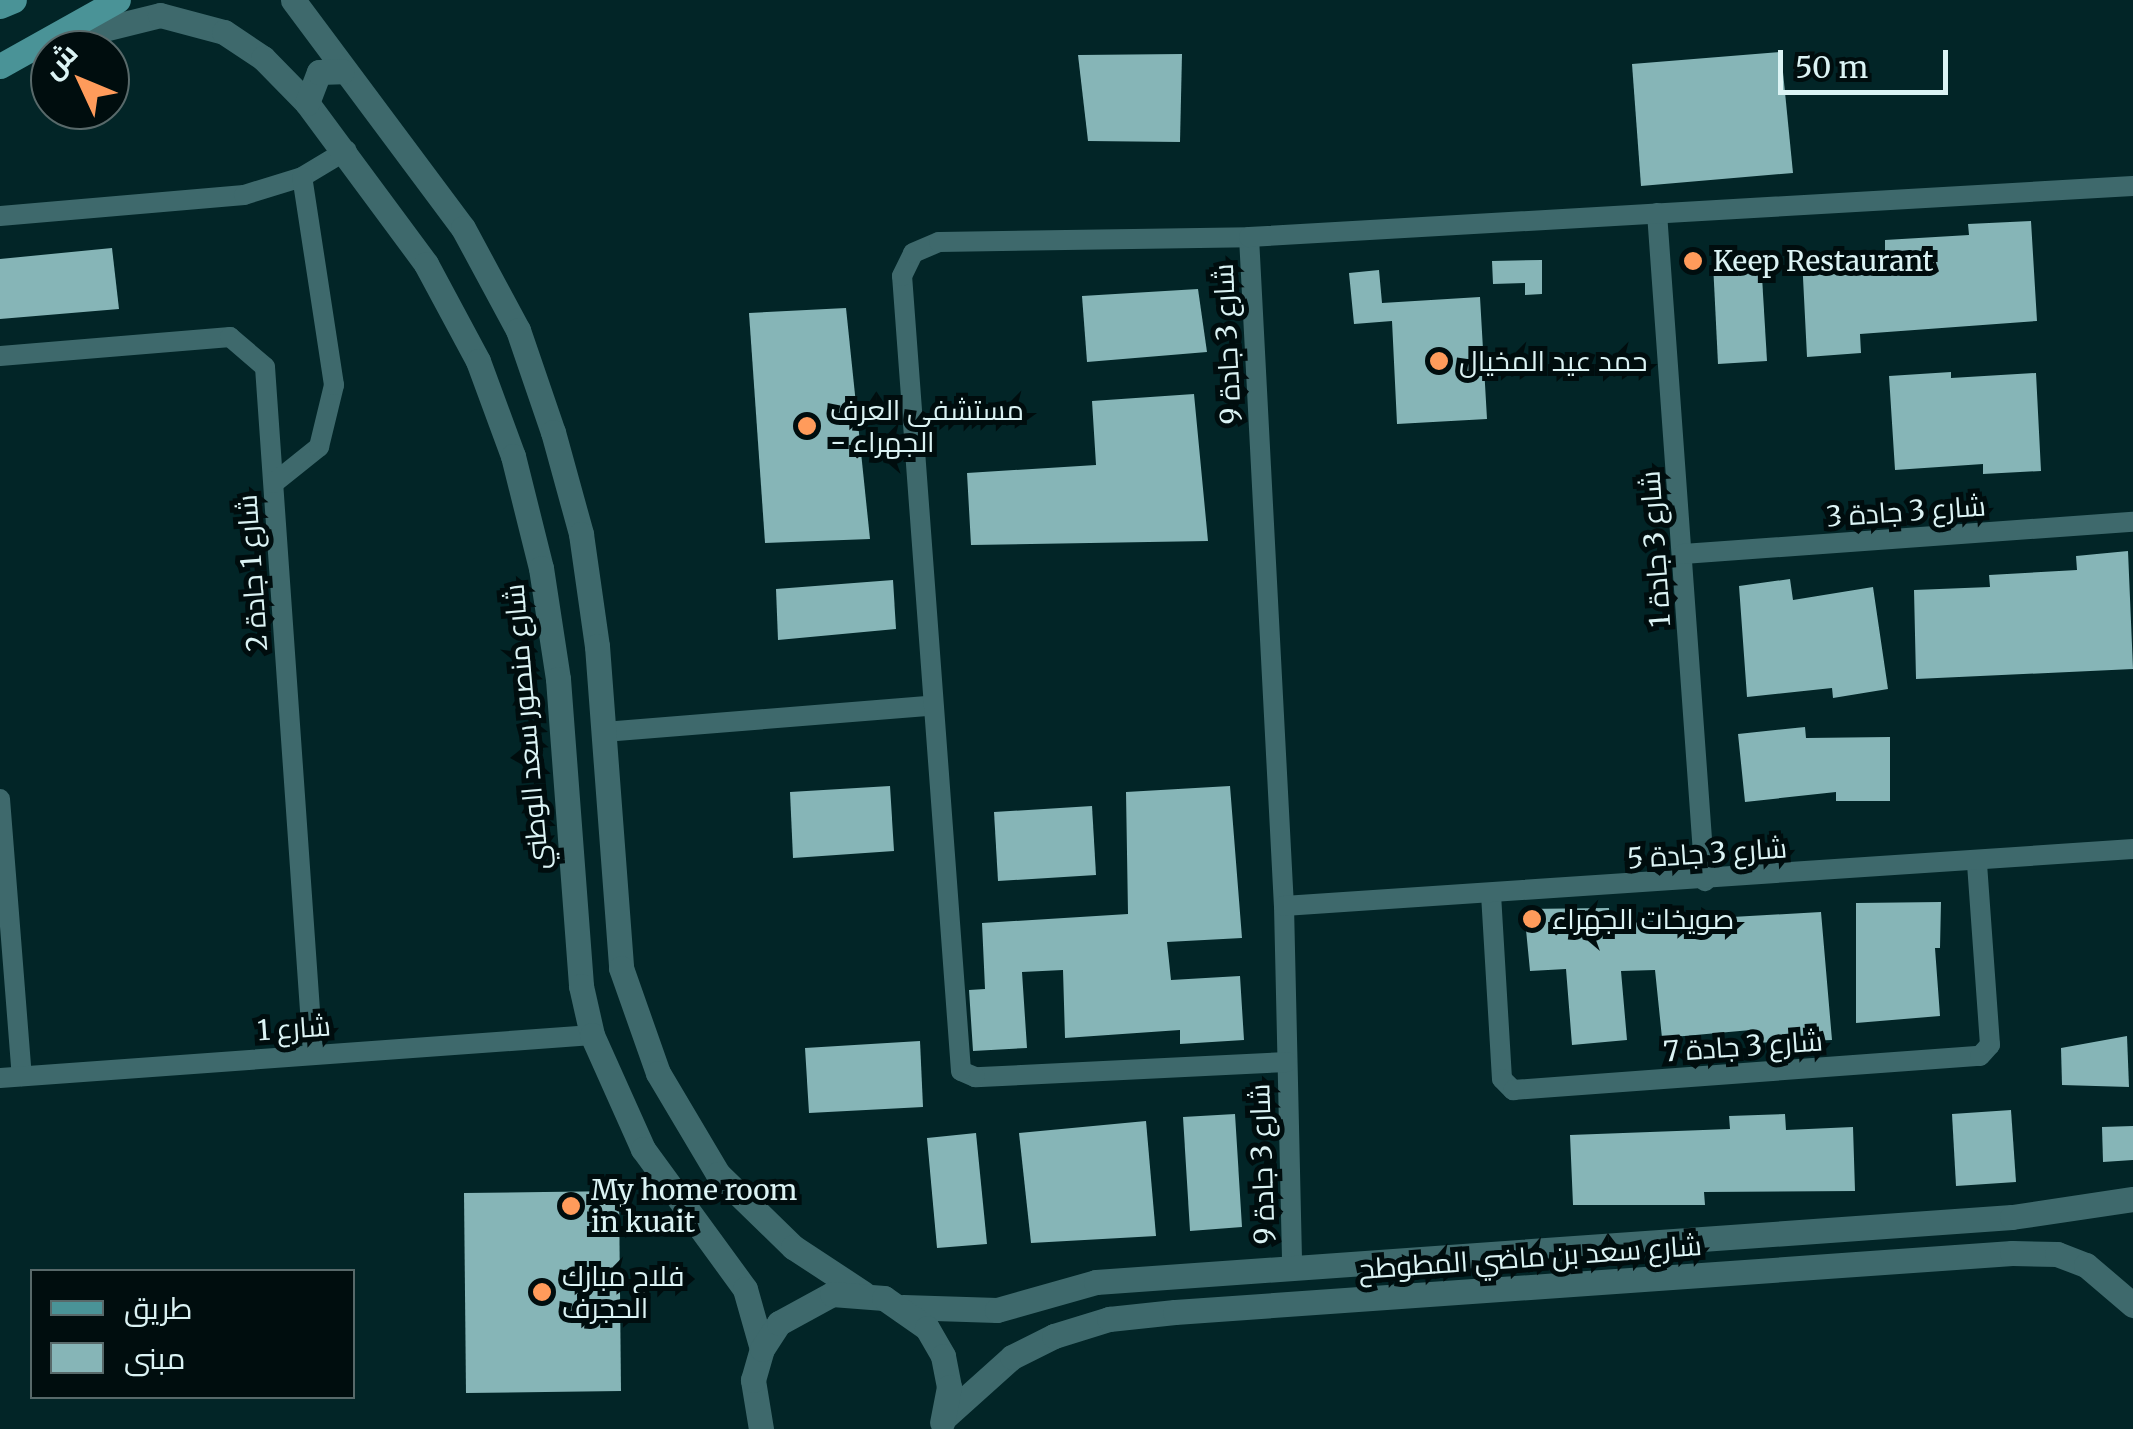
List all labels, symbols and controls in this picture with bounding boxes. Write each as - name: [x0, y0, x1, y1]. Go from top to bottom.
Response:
- north arrow: [30, 30, 130, 130]
- scale bar: [1783, 30, 1953, 92]
- text: ش: [34, 35, 85, 86]
- text: 50 m: [1795, 48, 1868, 86]
- place label: Keep Restaurant: [1713, 244, 1933, 278]
- marker: Keep Restaurant: [1682, 250, 1704, 272]
- street label: شارع 3 جادة 9: [1206, 263, 1248, 425]
- place label: حمد عيد المخيال: [1459, 344, 1648, 378]
- marker: حمد عيد المخيال: [1428, 350, 1450, 372]
- place label: مستشفى العرف - الجهراء: [830, 393, 1024, 459]
- marker: مستشفى العرف - الجهراء: [794, 413, 820, 439]
- street label: شارع 3 جادة 1: [1633, 470, 1677, 628]
- street label: شارع 3 جادة 3: [1825, 489, 1987, 533]
- street label: شارع 1 جادة 2: [230, 493, 274, 653]
- street label: شارع منصور سعد الوطني: [497, 583, 555, 871]
- street label: شارع 3 جادة 5: [1626, 831, 1788, 875]
- place label: صويخات الجهراء: [1552, 902, 1734, 936]
- marker: صويخات الجهراء: [1521, 908, 1543, 930]
- street label: شارع 1: [256, 1009, 332, 1047]
- street label: شارع 3 جادة 7: [1662, 1024, 1824, 1068]
- street label: شارع 3 جادة 9: [1242, 1083, 1282, 1245]
- place label: My home room in kuait: [591, 1173, 797, 1239]
- marker: My home room in kuait: [560, 1195, 582, 1217]
- street label: شارع سعد بن ماضي المطوطح: [1357, 1228, 1703, 1286]
- place label: فلاح مبارك الحجرف: [562, 1259, 684, 1325]
- legend: [30, 1269, 355, 1399]
- marker: فلاح مبارك الحجرف: [531, 1281, 553, 1303]
- text: طريق: [124, 1289, 193, 1327]
- text: مبنى: [124, 1339, 185, 1377]

